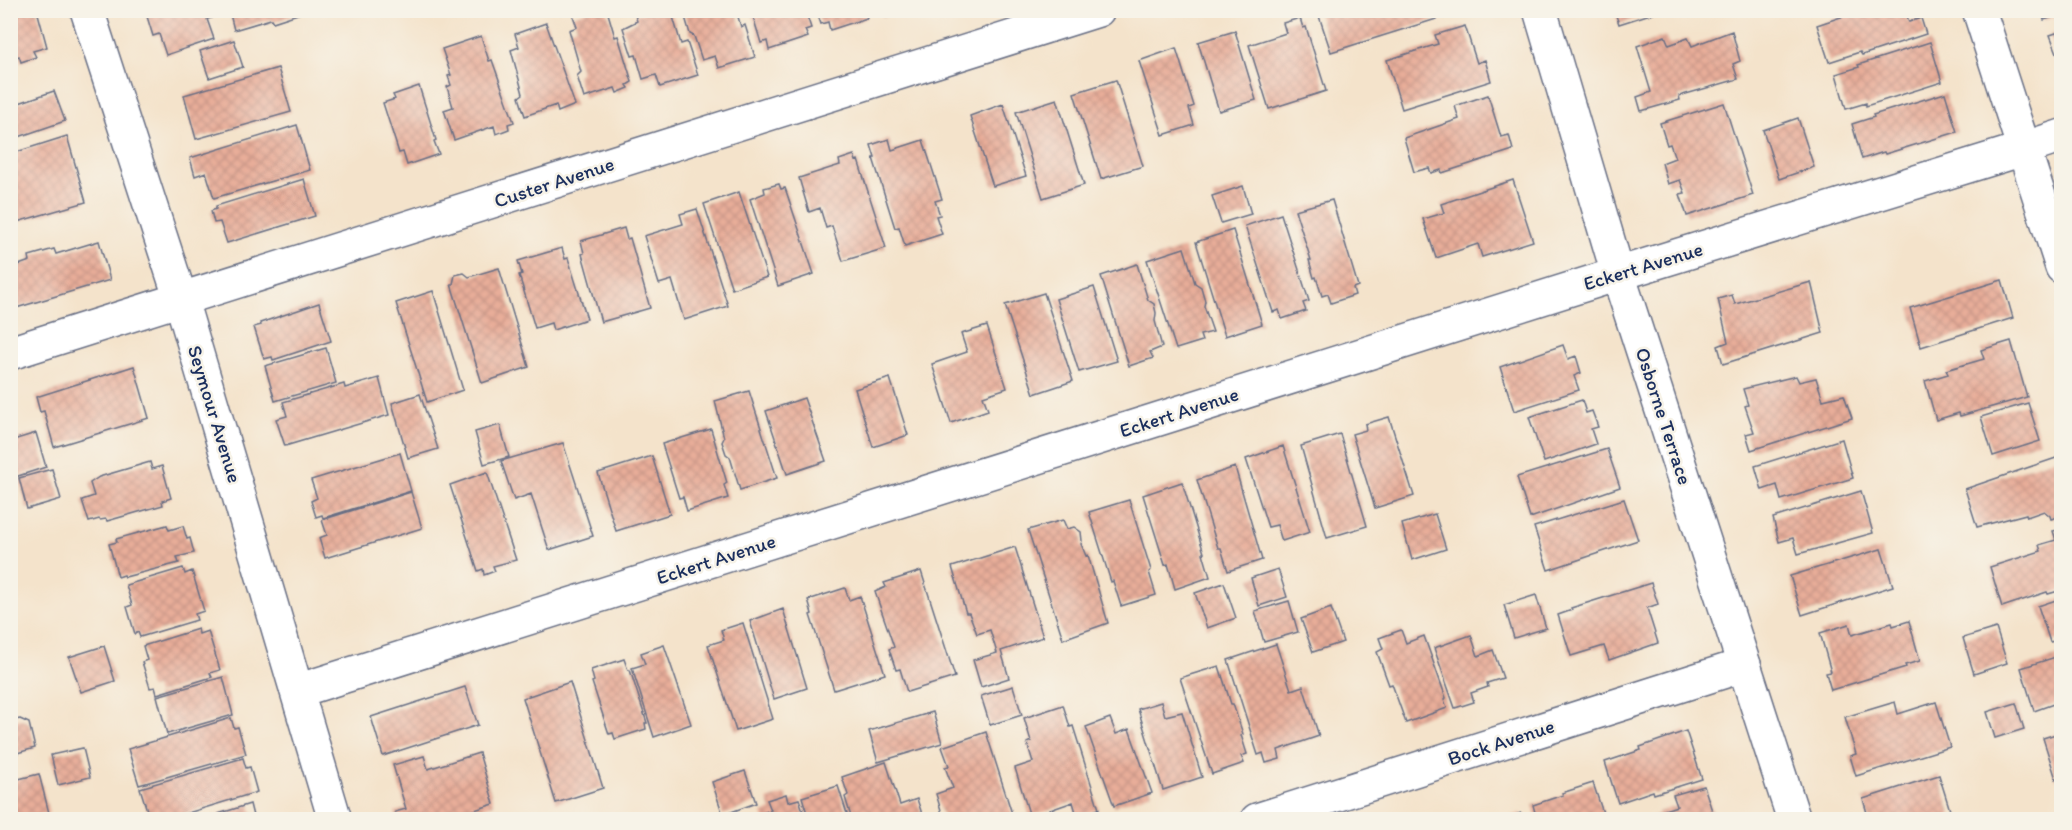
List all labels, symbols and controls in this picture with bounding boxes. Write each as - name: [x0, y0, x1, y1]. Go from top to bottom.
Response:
- street label: Custer Avenue: [491, 151, 617, 213]
- street label: Eckert Avenue: [1580, 236, 1706, 296]
- street label: Seymour Avenue: [183, 342, 247, 486]
- street label: Osborne Terrace: [1631, 344, 1697, 488]
- street label: Eckert Avenue: [1116, 381, 1242, 443]
- street label: Eckert Avenue: [653, 528, 779, 590]
- street label: Bock Avenue: [1445, 713, 1557, 771]

